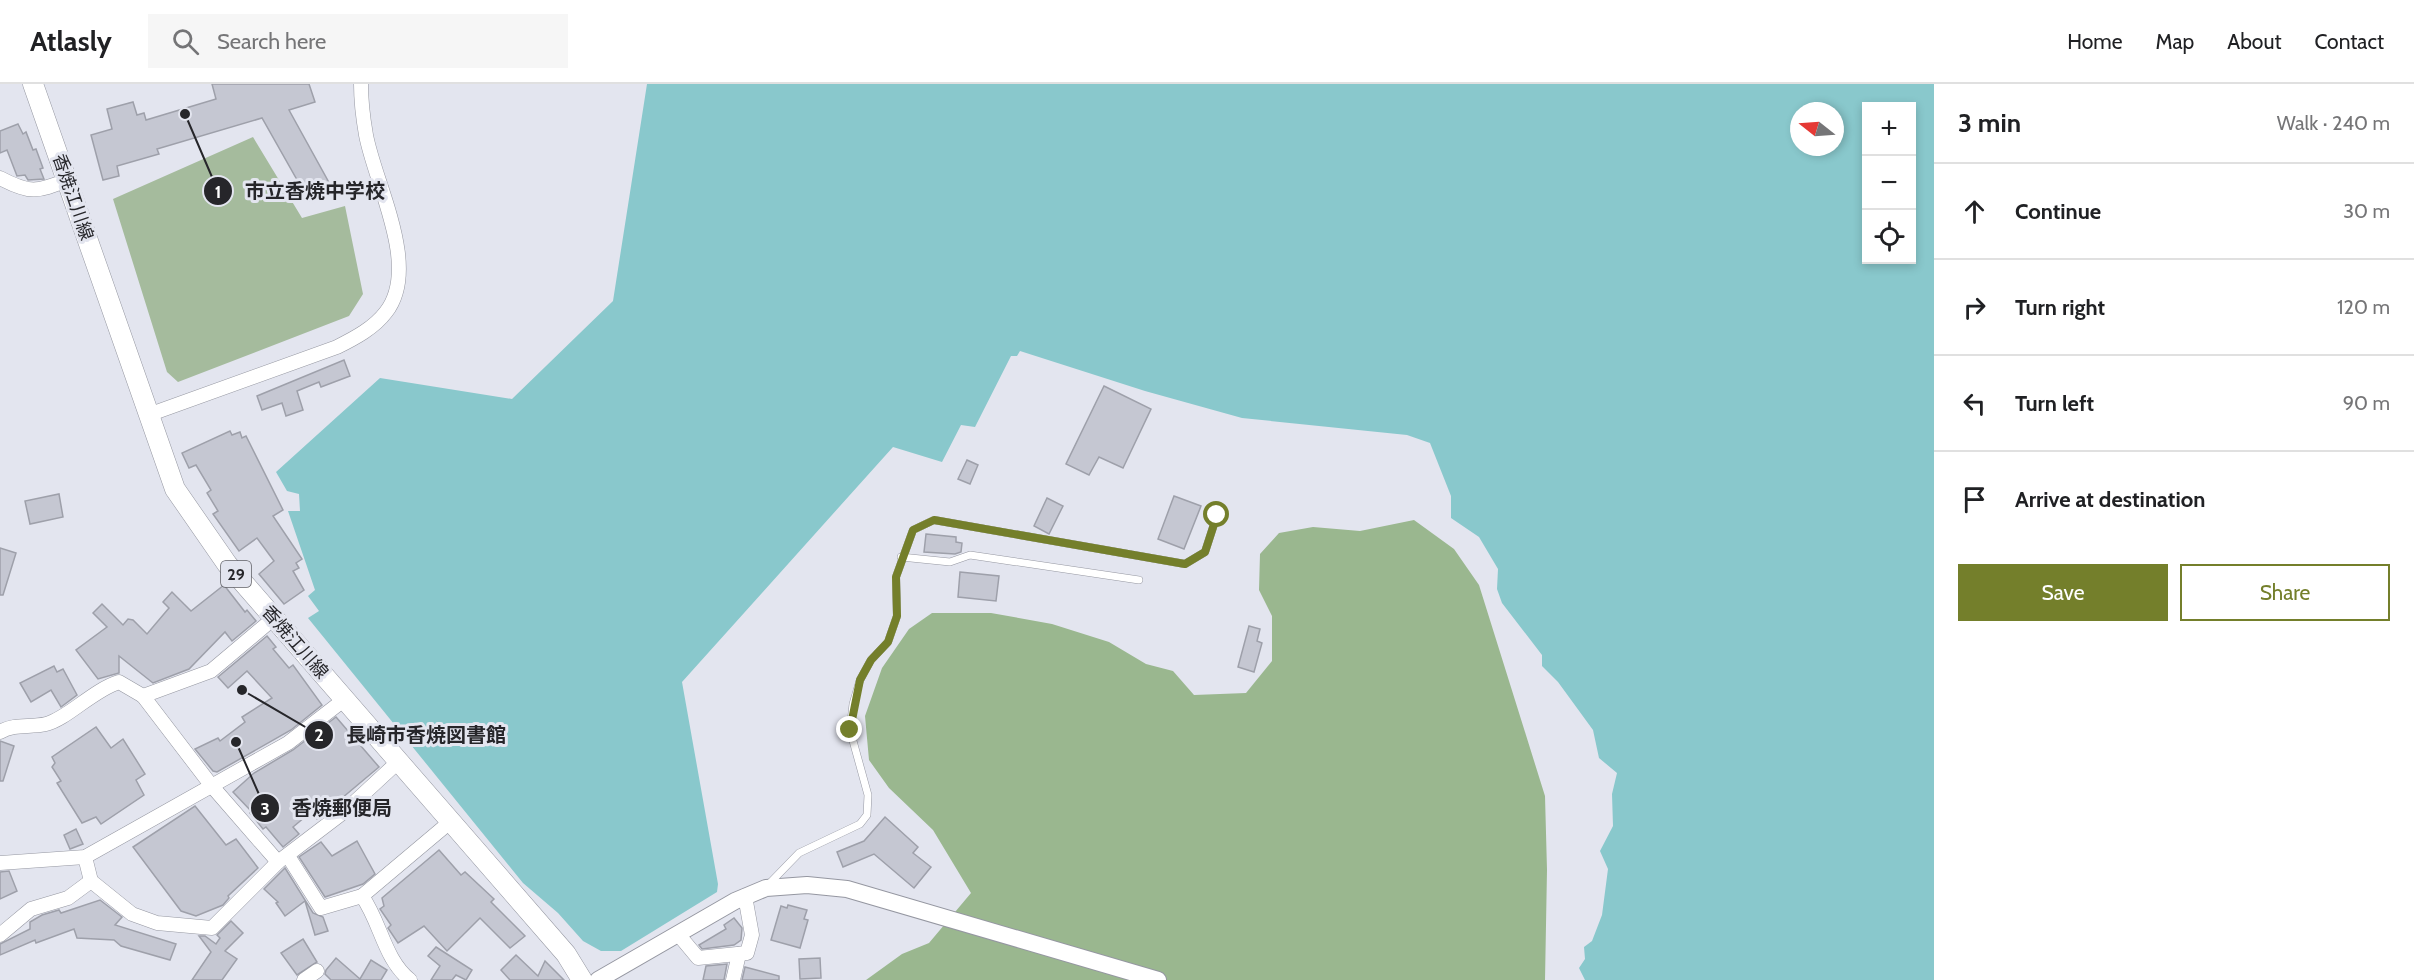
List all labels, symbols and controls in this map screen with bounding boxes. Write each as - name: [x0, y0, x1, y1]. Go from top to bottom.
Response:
- search box: [148, 14, 568, 68]
- text: Atlasly: [30, 24, 112, 58]
- icon: search: [169, 25, 202, 58]
- text: Search here: [217, 28, 326, 55]
- text: Home: [2067, 29, 2123, 54]
- text: Map: [2156, 29, 2194, 54]
- text: About: [2227, 29, 2281, 54]
- text: Contact: [2314, 29, 2384, 54]
- north arrow: [1790, 102, 1844, 156]
- map controls: [1862, 102, 1916, 264]
- button: +: [1862, 102, 1916, 156]
- text: 3 min: [1958, 107, 2021, 139]
- text: Walk · 240 m: [2277, 111, 2390, 135]
- street label: 香焼江川線: [48, 151, 98, 243]
- button: −: [1862, 156, 1916, 210]
- callout: 市立香焼中学校: [203, 172, 397, 210]
- text: 市立香焼中学校: [245, 179, 385, 203]
- text: 1: [215, 181, 221, 203]
- icon: ahead: [1958, 195, 1991, 228]
- text: Continue: [2015, 198, 2101, 225]
- text: 30 m: [2343, 199, 2390, 223]
- button: locate: [1862, 210, 1916, 264]
- icon: right: [1958, 291, 1991, 324]
- text: Turn right: [2015, 294, 2105, 321]
- text: 120 m: [2337, 295, 2390, 319]
- icon: left: [1958, 387, 1991, 420]
- text: Turn left: [2015, 390, 2094, 417]
- text: 90 m: [2343, 391, 2390, 415]
- icon: arrive: [1958, 483, 1991, 516]
- text: Arrive at destination: [2015, 486, 2205, 513]
- route start: [1203, 501, 1229, 527]
- road number: 29: [221, 561, 251, 587]
- button: Save: [1958, 564, 2168, 621]
- button: Share: [2180, 564, 2390, 621]
- street label: 香焼江川線: [257, 601, 333, 683]
- callout: 長崎市香焼図書館: [304, 716, 518, 754]
- route end: [836, 716, 862, 742]
- text: 長崎市香焼図書館: [346, 723, 506, 747]
- text: 2: [314, 724, 324, 746]
- callout: 香焼郵便局: [250, 789, 404, 827]
- text: 香焼郵便局: [292, 796, 392, 820]
- text: 3: [260, 798, 270, 820]

